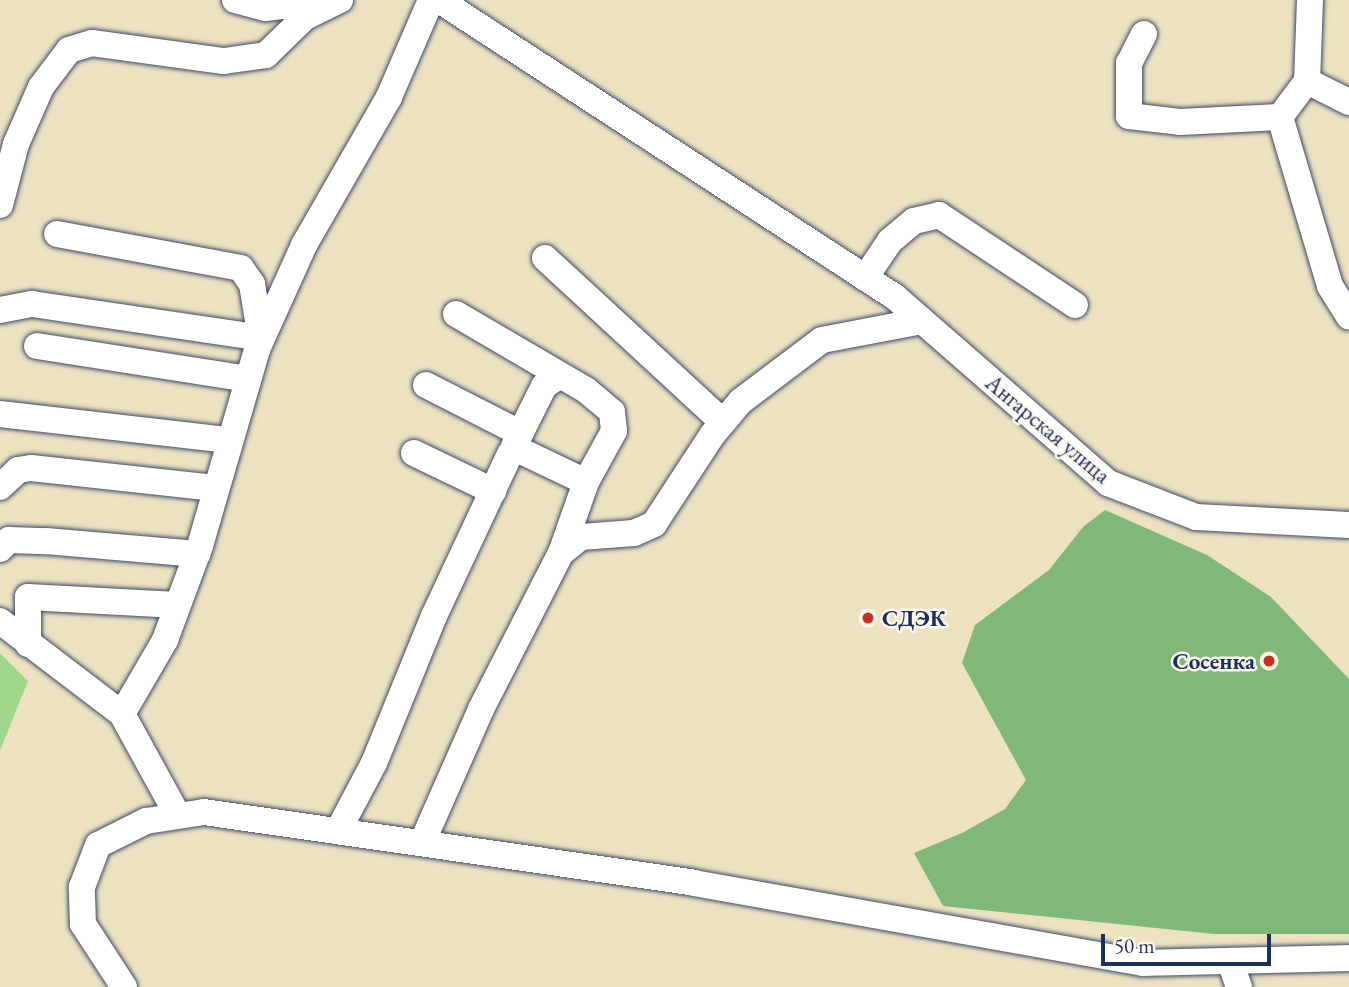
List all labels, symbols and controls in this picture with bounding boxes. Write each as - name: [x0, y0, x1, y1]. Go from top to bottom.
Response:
- street label: Ангарская улица: [980, 369, 1116, 489]
- place label: СДЭК: [882, 604, 946, 632]
- marker: СДЭК: [860, 610, 876, 626]
- place label: Сосенка: [1172, 647, 1255, 675]
- marker: Сосенка: [1261, 653, 1277, 669]
- scale bar: [1104, 920, 1274, 964]
- text: 50 m: [1114, 932, 1155, 959]

